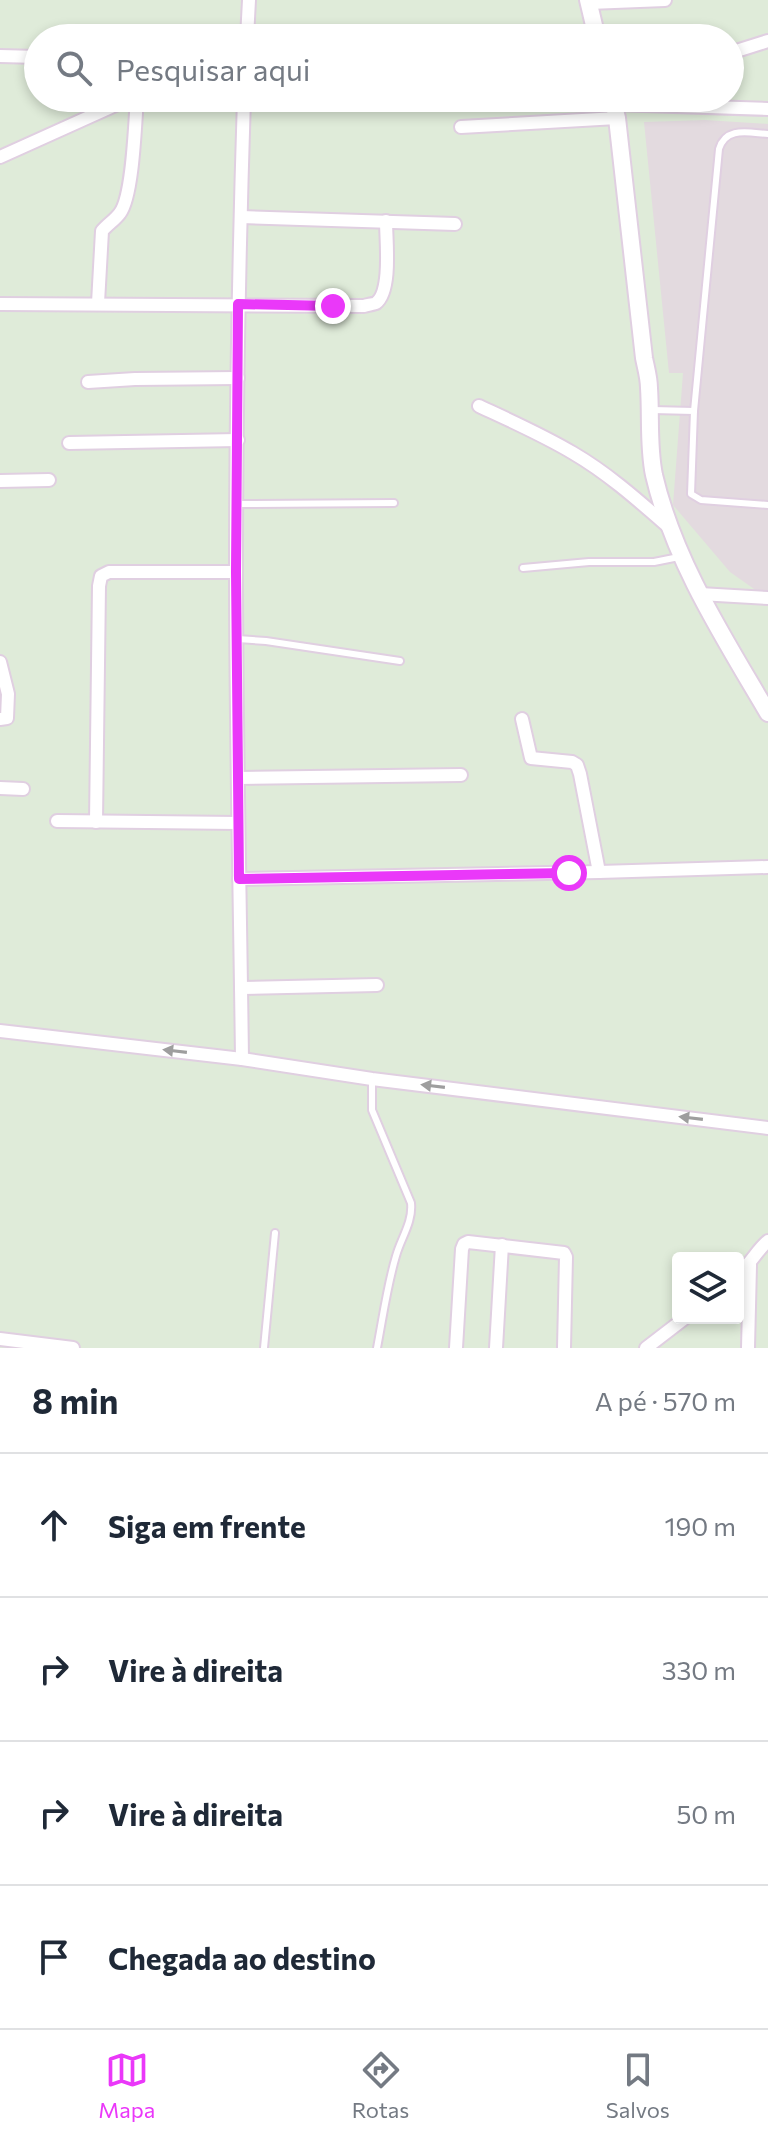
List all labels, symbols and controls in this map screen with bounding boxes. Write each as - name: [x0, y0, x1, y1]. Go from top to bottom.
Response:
- search box: [24, 24, 744, 112]
- icon: search: [52, 46, 96, 90]
- text: Pesquisar aqui: [116, 50, 311, 87]
- route end: [315, 288, 351, 324]
- route start: [551, 855, 587, 891]
- one-way arrow: [162, 1044, 187, 1057]
- one-way arrow: [420, 1080, 445, 1093]
- one-way arrow: [678, 1112, 703, 1125]
- map controls: [672, 1252, 744, 1324]
- button: layers: [672, 1252, 744, 1324]
- text: 8 min: [32, 1379, 118, 1421]
- text: A pé · 570 m: [595, 1385, 736, 1416]
- icon: ahead: [32, 1503, 76, 1547]
- text: Siga em frente: [108, 1507, 306, 1544]
- text: 190 m: [664, 1510, 736, 1541]
- icon: right: [32, 1647, 76, 1691]
- text: Vire à direita: [108, 1651, 283, 1688]
- text: 330 m: [662, 1654, 736, 1685]
- icon: right: [32, 1791, 76, 1835]
- text: Vire à direita: [108, 1795, 283, 1832]
- text: 50 m: [676, 1798, 736, 1829]
- icon: arrive: [32, 1935, 76, 1979]
- text: Chegada ao destino: [108, 1939, 376, 1976]
- tab: Mapa: [98, 2048, 155, 2123]
- tab: Rotas: [352, 2048, 409, 2123]
- tab: Salvos: [606, 2048, 670, 2123]

